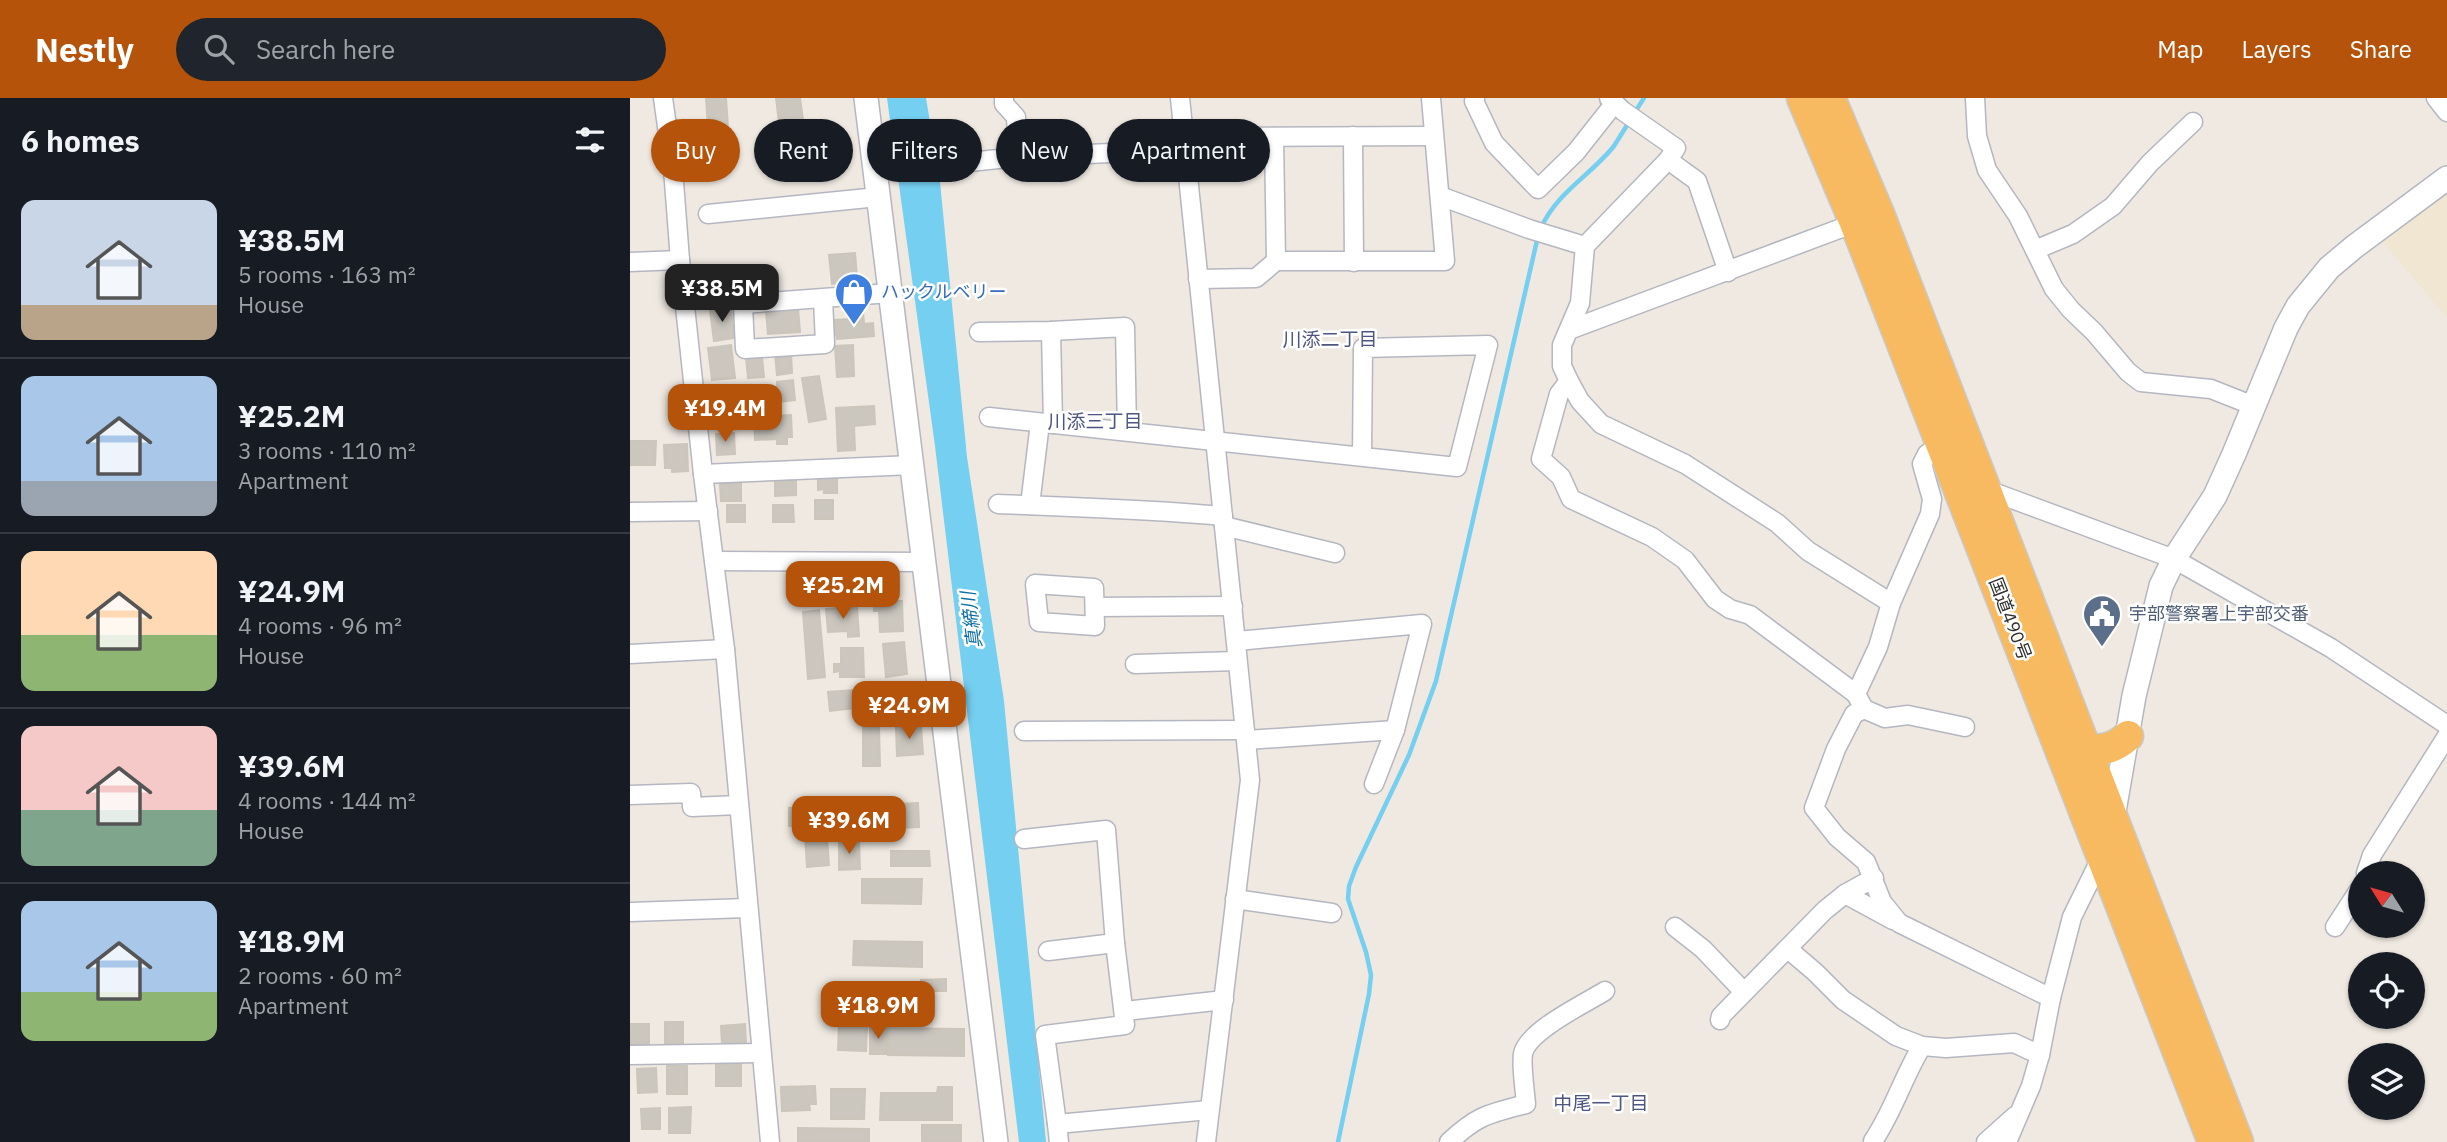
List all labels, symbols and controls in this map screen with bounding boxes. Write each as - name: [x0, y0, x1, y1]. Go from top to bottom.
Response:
- search box: [176, 18, 666, 81]
- text: Nestly: [35, 28, 134, 71]
- icon: search: [200, 30, 238, 68]
- text: Search here: [256, 32, 395, 66]
- text: Map: [2157, 33, 2204, 65]
- text: Layers: [2242, 33, 2312, 65]
- text: Share: [2350, 33, 2412, 65]
- chip: Buy: [651, 119, 740, 182]
- chip: Rent: [754, 119, 853, 182]
- chip: Filters: [867, 119, 982, 182]
- chip: New: [996, 119, 1093, 182]
- chip: Apartment: [1107, 119, 1270, 182]
- text: 6 homes: [21, 121, 140, 160]
- icon: filters: [571, 121, 609, 159]
- text: ¥38.5M: [238, 220, 345, 259]
- icon: home: [77, 228, 161, 312]
- text: 5 rooms · 163 m²: [238, 259, 416, 289]
- pin: ¥38.5M: [665, 264, 779, 324]
- shop icon: ハックルベリー: [833, 271, 875, 326]
- text: ¥38.5M: [681, 272, 763, 302]
- place label: ハックルベリー: [881, 280, 1006, 303]
- text: House: [238, 289, 304, 319]
- district label: 川添二丁目: [1282, 327, 1378, 351]
- pin: ¥19.4M: [668, 384, 782, 444]
- text: ¥19.4M: [684, 392, 766, 422]
- text: ¥25.2M: [238, 396, 345, 435]
- icon: home: [77, 404, 161, 488]
- district label: 川添三丁目: [1047, 409, 1143, 433]
- text: 3 rooms · 110 m²: [238, 435, 416, 465]
- text: Apartment: [238, 465, 349, 495]
- pin: ¥25.2M: [786, 561, 900, 621]
- text: ¥25.2M: [802, 569, 884, 599]
- text: ¥24.9M: [238, 571, 345, 610]
- street label: 国道490号: [1984, 574, 2037, 663]
- icon: home: [77, 579, 161, 663]
- water label: 真締川: [955, 588, 986, 650]
- public building icon: 宇部警察署上宇部交番: [2081, 593, 2123, 648]
- place label: 宇部警察署上宇部交番: [2129, 602, 2309, 625]
- text: 4 rooms · 96 m²: [238, 610, 402, 640]
- text: House: [238, 640, 304, 670]
- pin: ¥24.9M: [852, 682, 966, 741]
- text: ¥24.9M: [868, 689, 950, 719]
- text: ¥39.6M: [238, 746, 345, 785]
- icon: home: [77, 754, 161, 838]
- text: 4 rooms · 144 m²: [238, 785, 416, 815]
- pin: ¥39.6M: [792, 796, 906, 856]
- text: ¥39.6M: [808, 804, 890, 834]
- text: House: [238, 815, 304, 845]
- north arrow: [2348, 861, 2426, 938]
- map controls: [2348, 861, 2425, 1120]
- text: ¥18.9M: [238, 921, 345, 960]
- icon: home: [77, 929, 161, 1013]
- button: locate: [2348, 952, 2425, 1029]
- text: 2 rooms · 60 m²: [238, 960, 402, 990]
- pin: ¥18.9M: [821, 982, 935, 1041]
- text: ¥18.9M: [837, 989, 919, 1019]
- text: Apartment: [238, 990, 349, 1020]
- button: layers: [2348, 1043, 2425, 1120]
- district label: 中尾一丁目: [1553, 1091, 1649, 1115]

